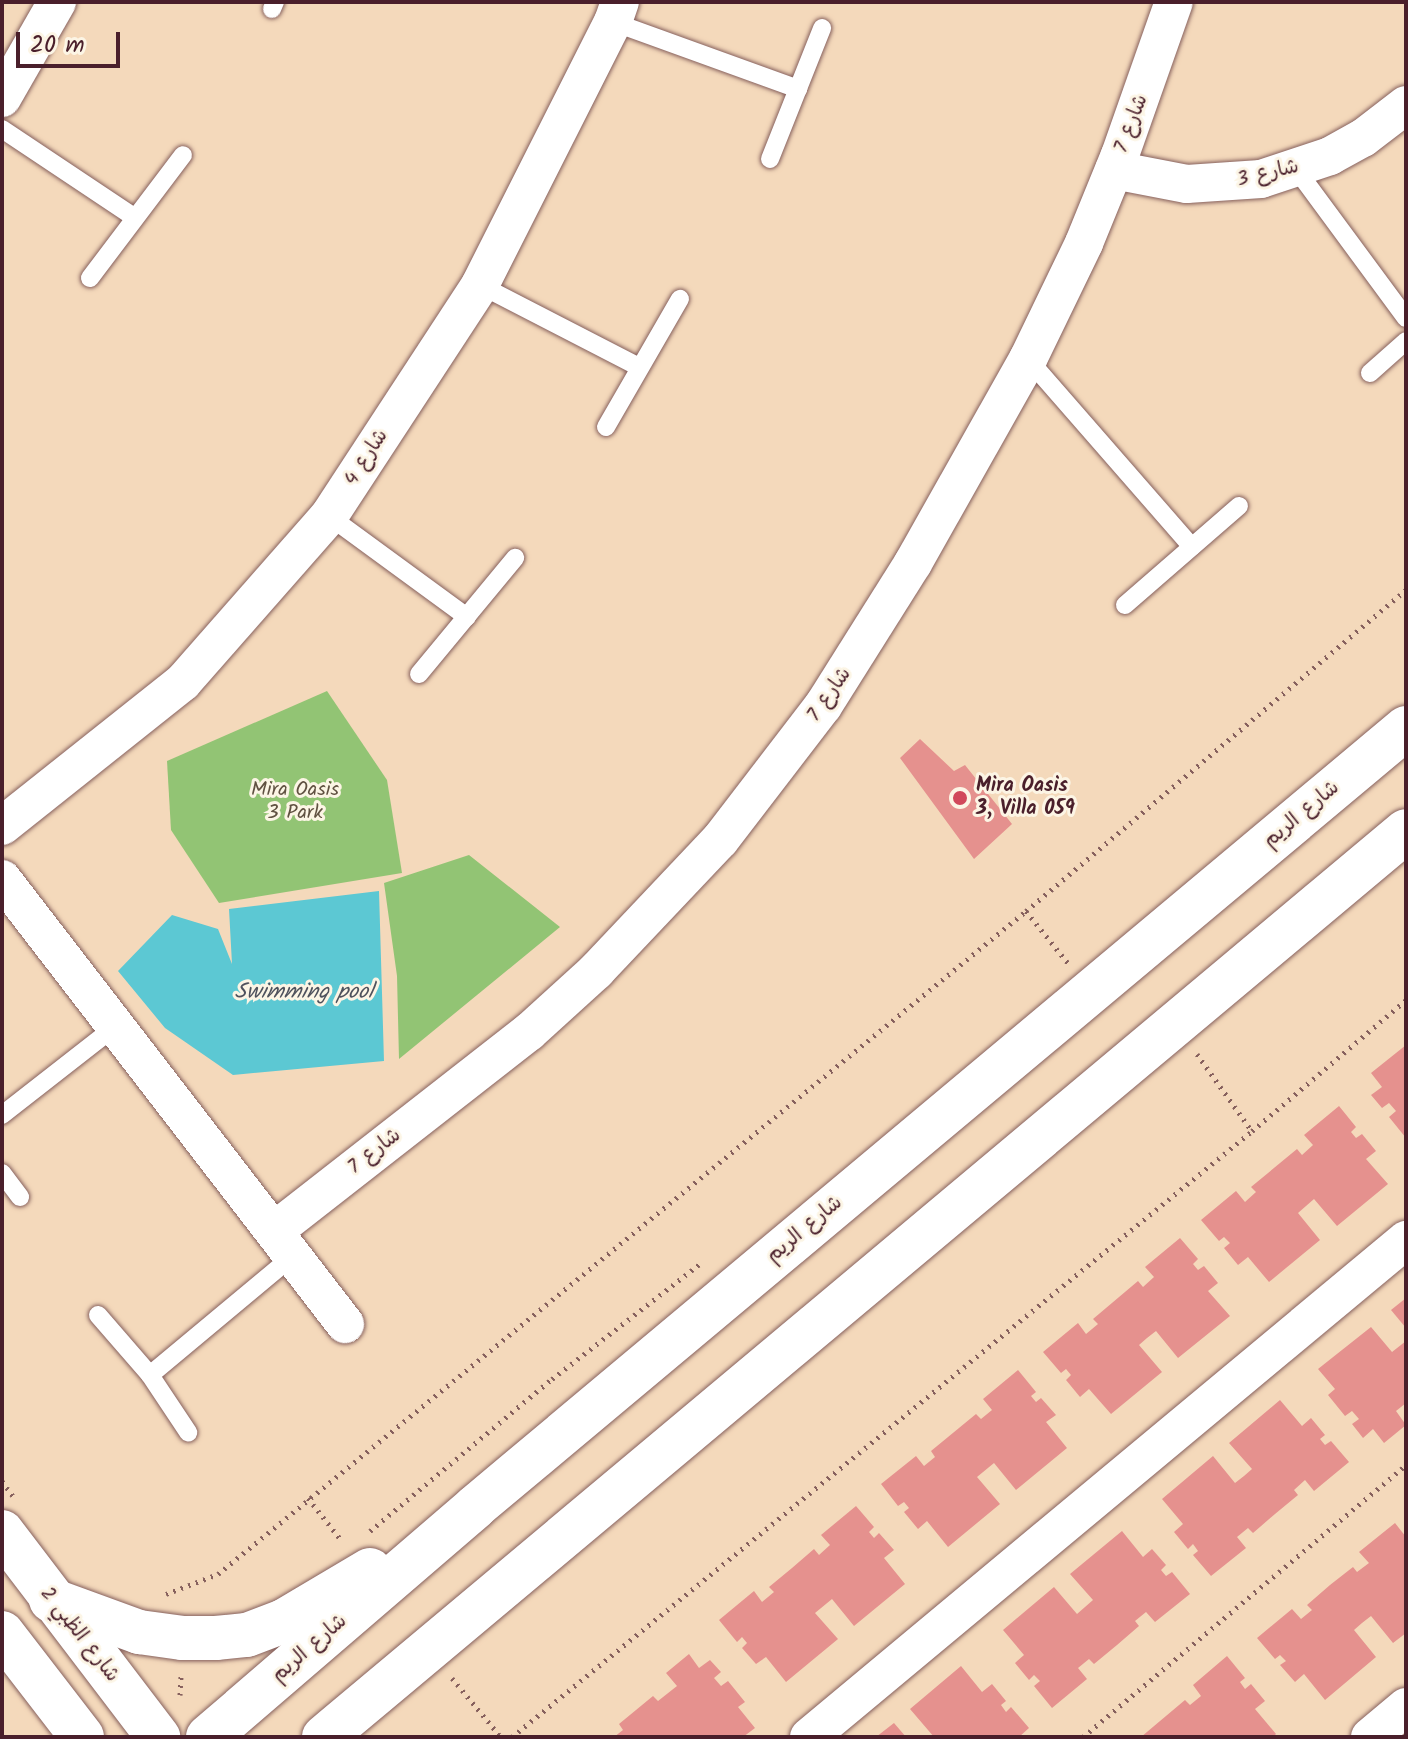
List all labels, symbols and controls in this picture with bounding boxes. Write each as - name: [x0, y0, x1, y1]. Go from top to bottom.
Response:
- scale bar: [20, 16, 124, 66]
- text: 20 m: [30, 26, 85, 65]
- street label: شارع 7: [1110, 91, 1154, 157]
- street label: شارع 3: [1235, 155, 1301, 193]
- street label: شارع 4: [340, 425, 394, 491]
- street label: شارع 7: [803, 663, 857, 727]
- place label: Mira Oasis 3, Villa 059: [976, 774, 1075, 821]
- street label: شارع الريم: [1259, 776, 1345, 854]
- park label: Mira Oasis 3 Park: [251, 778, 339, 825]
- marker: Mira Oasis 3, Villa 059: [951, 789, 969, 807]
- water label: Swimming pool: [235, 980, 373, 1006]
- street label: شارع 7: [344, 1124, 406, 1180]
- street label: شارع الريم: [762, 1191, 848, 1269]
- street label: شارع الظبي 2: [34, 1583, 124, 1687]
- street label: شارع الريم: [268, 1610, 352, 1688]

